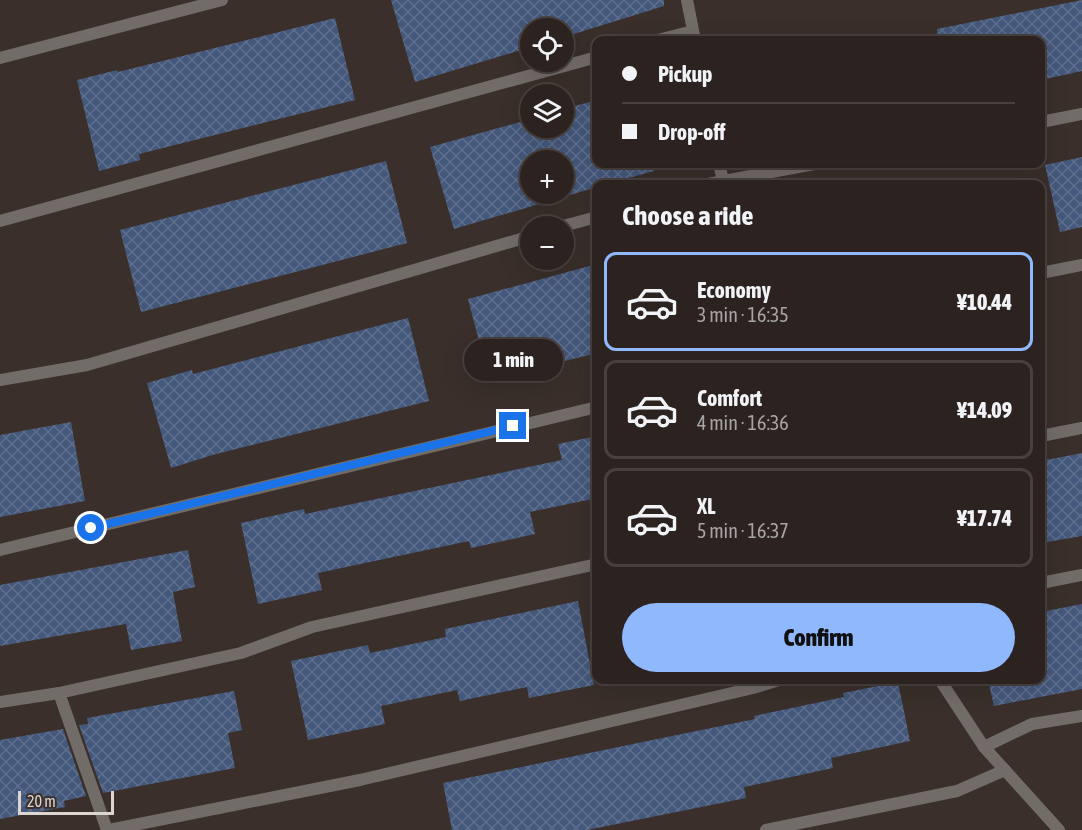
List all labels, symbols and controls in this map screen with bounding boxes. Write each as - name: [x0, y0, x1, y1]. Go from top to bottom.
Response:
- map controls: [520, 18, 574, 270]
- button: locate: [520, 18, 574, 72]
- text: Pickup: [658, 61, 713, 87]
- button: layers: [520, 84, 574, 138]
- text: Drop-off: [658, 119, 725, 145]
- button: +: [520, 150, 574, 204]
- text: Choose a ride: [622, 200, 754, 231]
- button: −: [520, 216, 574, 270]
- icon: car: [625, 275, 679, 329]
- text: Economy: [697, 277, 771, 303]
- text: ¥10.44: [957, 289, 1012, 315]
- text: 3 min · 16:35: [697, 303, 789, 326]
- callout: 1 min: [464, 339, 562, 381]
- text: 1 min: [493, 348, 534, 371]
- icon: car: [625, 383, 679, 437]
- text: Comfort: [697, 385, 762, 411]
- text: ¥14.09: [957, 397, 1012, 423]
- text: 4 min · 16:36: [697, 411, 789, 434]
- route end: [499, 412, 526, 439]
- icon: car: [625, 491, 679, 545]
- text: XL: [697, 493, 715, 519]
- text: ¥17.74: [957, 505, 1012, 531]
- route start: [77, 514, 104, 541]
- text: 5 min · 16:37: [697, 519, 789, 542]
- button: Confirm: [622, 603, 1015, 672]
- scale bar: [18, 788, 114, 816]
- text: 20 m: [27, 792, 56, 810]

